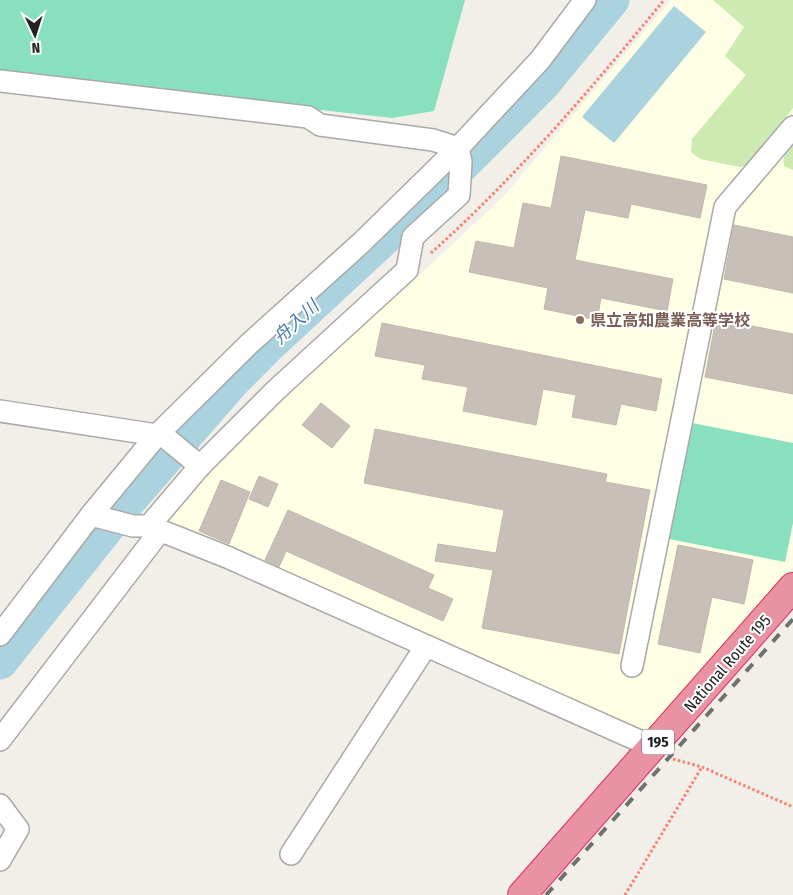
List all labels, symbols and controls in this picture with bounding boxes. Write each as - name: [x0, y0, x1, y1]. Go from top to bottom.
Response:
- north arrow: [10, 10, 60, 60]
- text: N: [31, 39, 41, 56]
- water label: 舟入川: [269, 294, 325, 348]
- place label: 県立高知農業高等学校: [590, 311, 750, 330]
- marker: 県立高知農業高等学校: [574, 314, 586, 326]
- street label: National Route 195: [680, 611, 775, 716]
- road number: 195: [642, 730, 674, 754]

